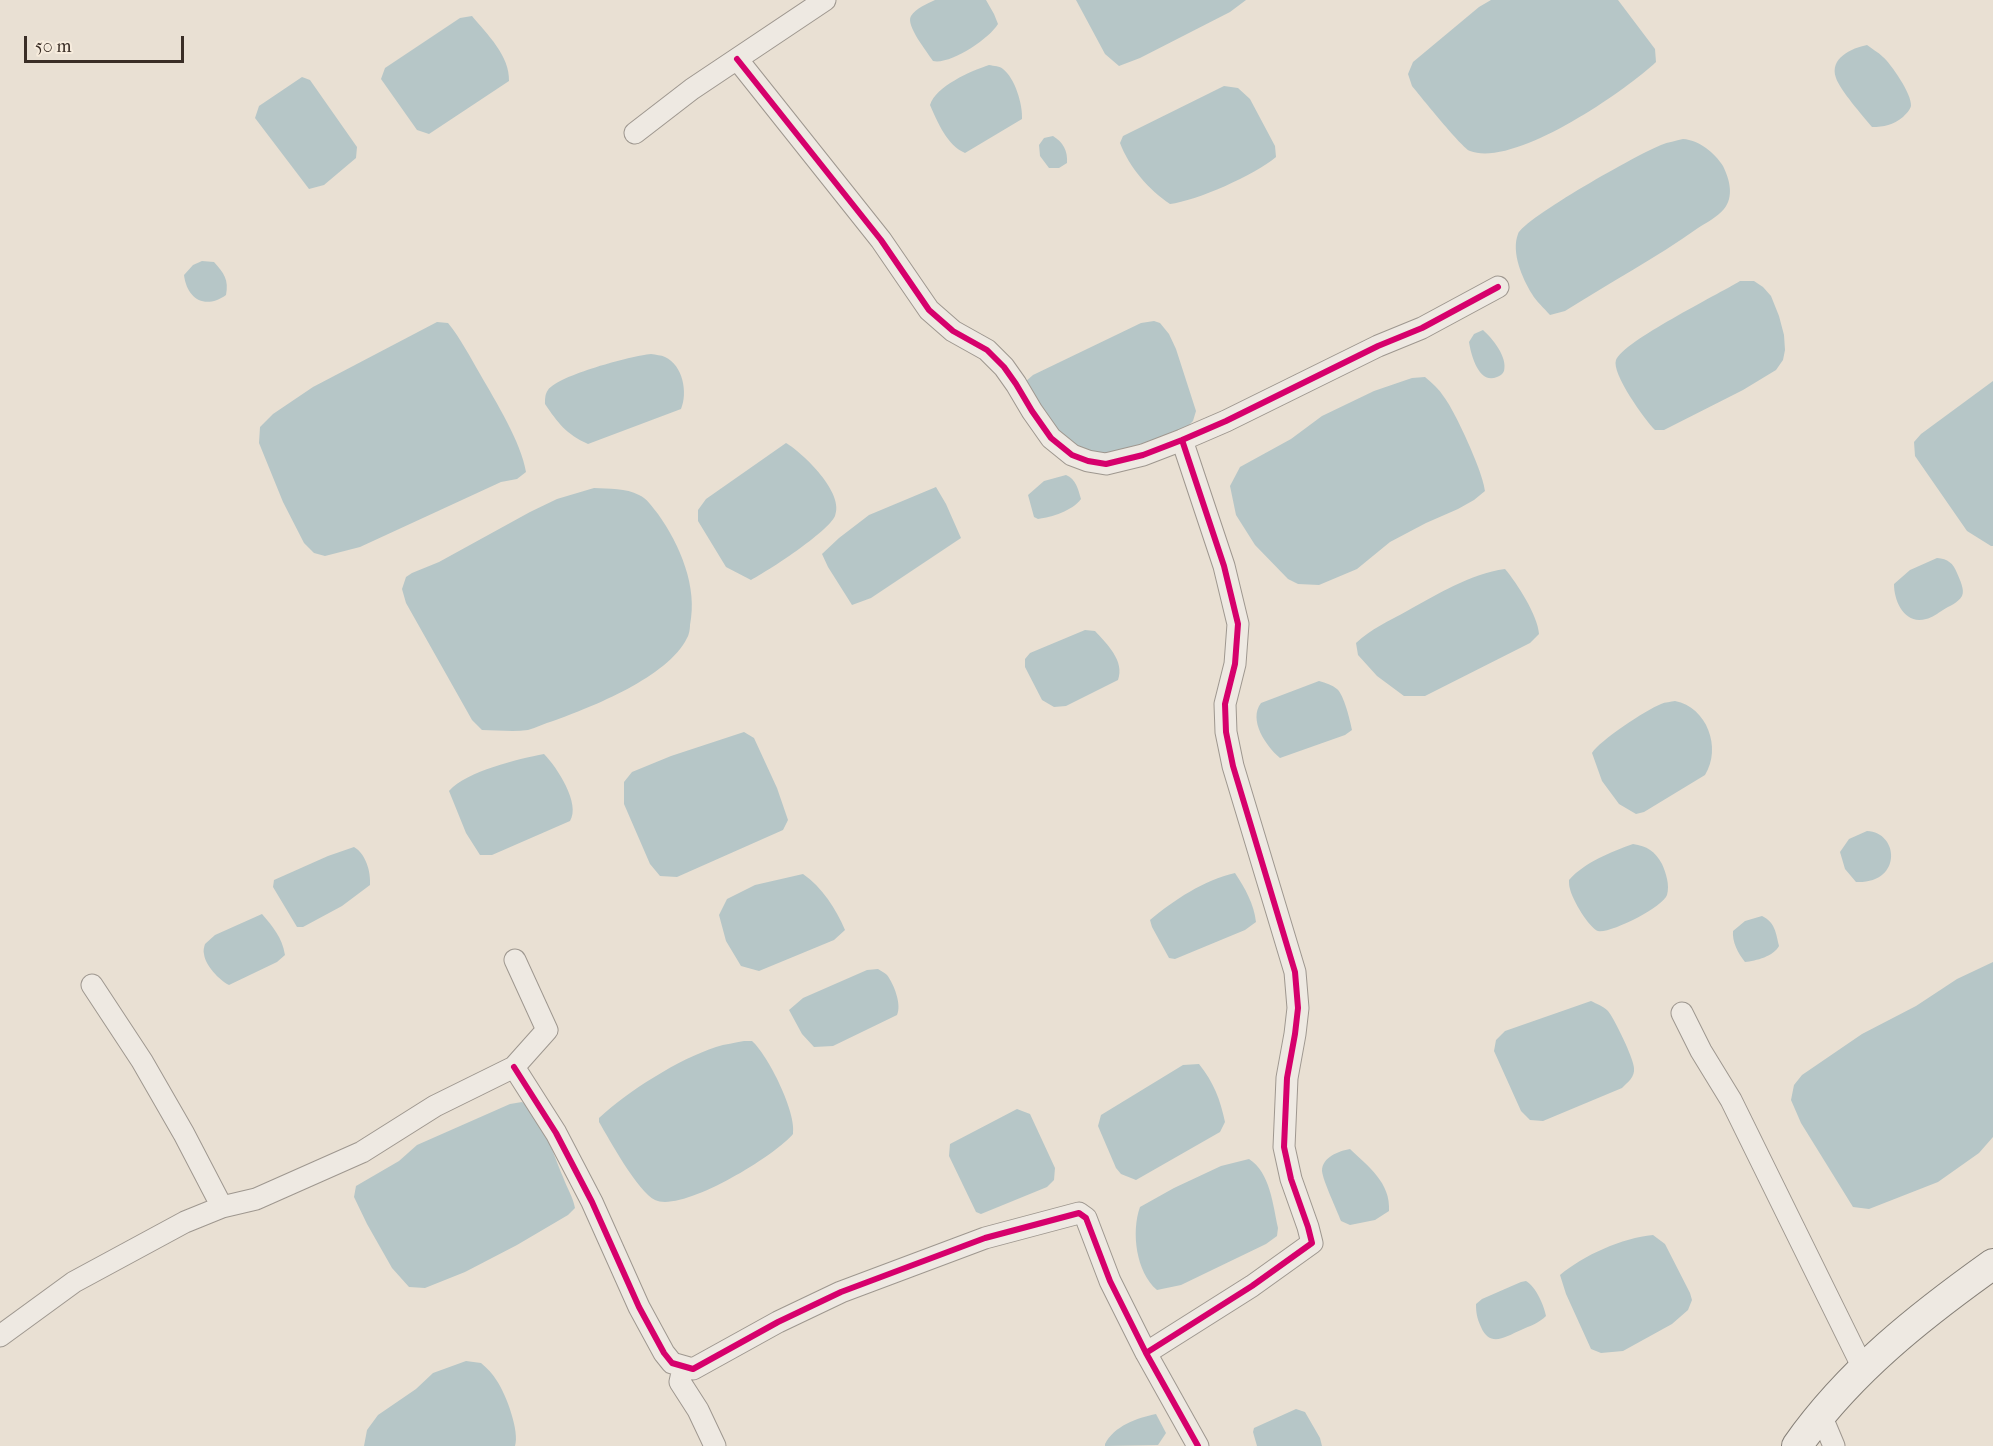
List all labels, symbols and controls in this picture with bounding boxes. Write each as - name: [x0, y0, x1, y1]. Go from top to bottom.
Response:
- scale bar: [27, 24, 188, 62]
- text: 50 m: [35, 36, 71, 57]

